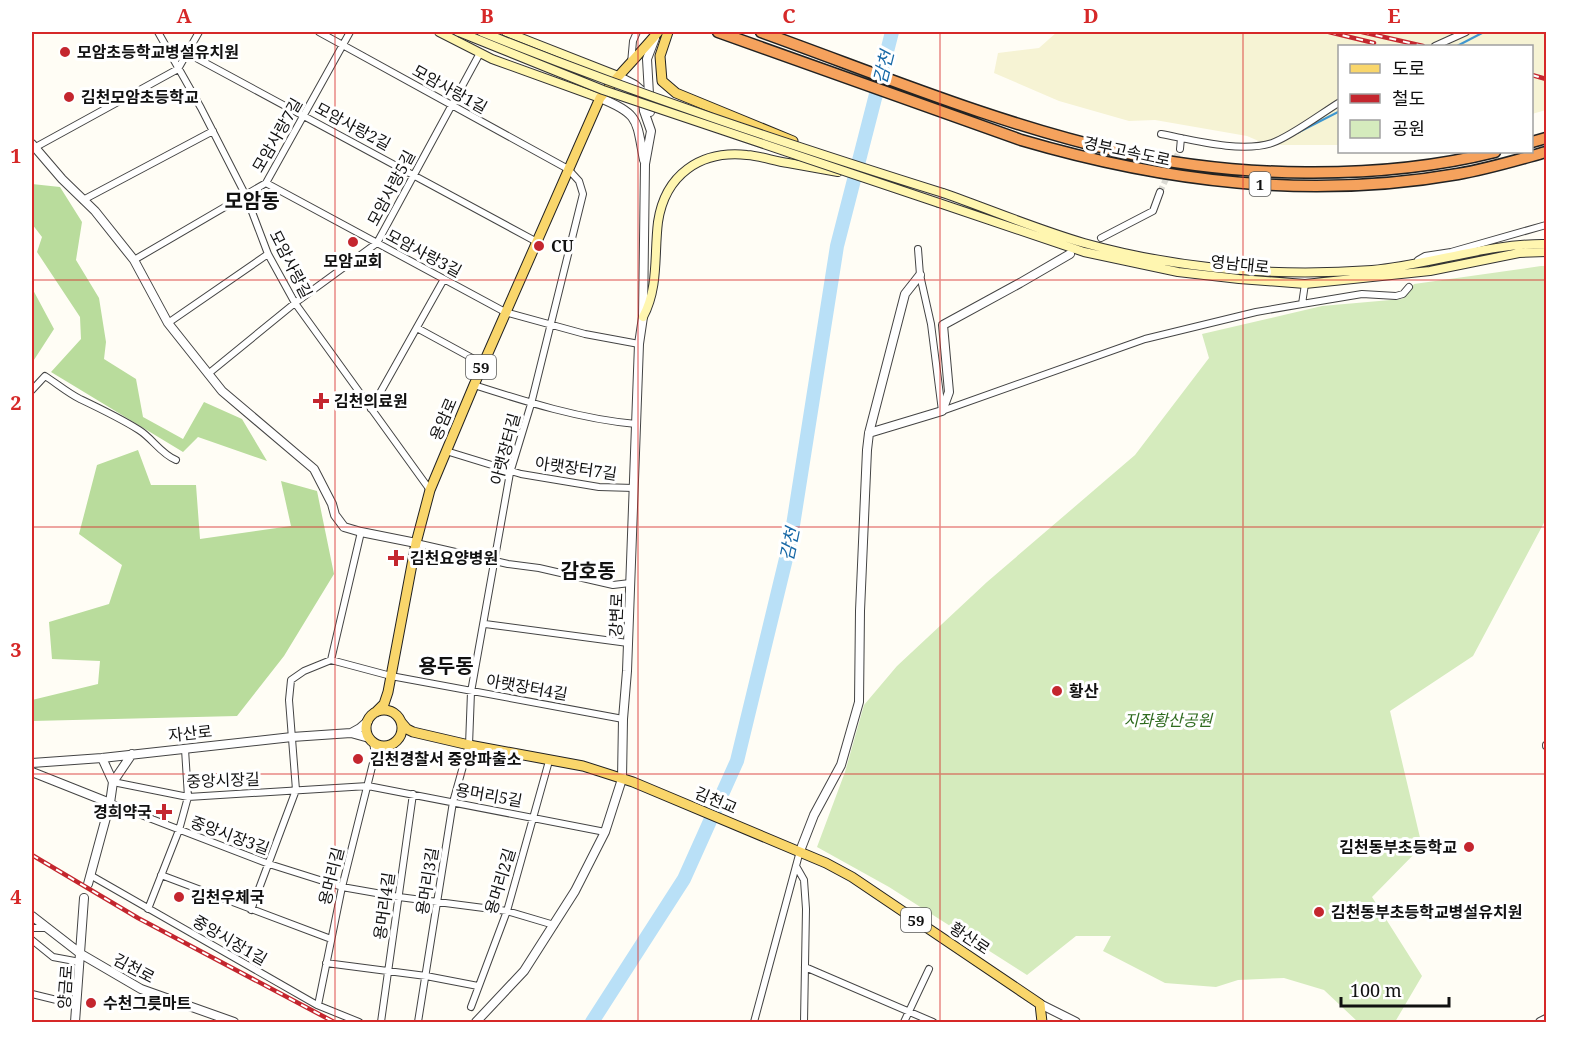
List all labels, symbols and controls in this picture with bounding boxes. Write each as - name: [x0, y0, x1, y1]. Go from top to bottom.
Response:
- text: A: [176, 2, 192, 29]
- text: B: [480, 2, 494, 29]
- text: C: [782, 2, 796, 29]
- text: D: [1083, 2, 1099, 29]
- text: E: [1387, 2, 1401, 29]
- place label: 모암초등학교병설유치원: [77, 41, 239, 63]
- marker: 모암초등학교병설유치원: [58, 45, 72, 59]
- legend: [1338, 45, 1533, 153]
- water label: 감천: [867, 46, 899, 86]
- text: 도로: [1392, 56, 1425, 80]
- street label: 모암사랑1길: [409, 59, 491, 119]
- place label: 김천모암초등학교: [81, 86, 199, 108]
- text: 철도: [1392, 86, 1425, 110]
- marker: 김천모암초등학교: [62, 90, 76, 104]
- street label: 모암사랑7길: [247, 94, 307, 176]
- street label: 모암사랑2길: [311, 97, 395, 155]
- text: 공원: [1392, 116, 1425, 140]
- street label: 경부고속도로: [1082, 131, 1173, 171]
- text: 1: [10, 142, 22, 169]
- street label: 모암사랑5길: [362, 146, 420, 230]
- road number: 1: [1250, 172, 1270, 196]
- district label: 모암동: [224, 187, 280, 214]
- street label: 모암사랑3길: [382, 224, 466, 282]
- street label: 모암사랑길: [264, 226, 318, 302]
- marker: 모암교회: [346, 235, 360, 249]
- place label: CU: [551, 235, 574, 257]
- marker: CU: [532, 239, 546, 253]
- place label: 모암교회: [324, 250, 382, 272]
- street label: 영남대로: [1210, 250, 1271, 278]
- road number: 59: [466, 355, 496, 379]
- text: 2: [10, 389, 22, 416]
- place label: 김천의료원: [334, 390, 408, 412]
- marker: 김천의료원: [312, 392, 330, 410]
- street label: 용암로: [424, 394, 462, 444]
- street label: 아랫장터길: [485, 411, 525, 487]
- street label: 아랫장터7길: [534, 451, 618, 485]
- water label: 감천: [774, 523, 805, 563]
- place label: 김천요양병원: [410, 547, 498, 569]
- marker: 김천요양병원: [387, 549, 405, 567]
- district label: 감호동: [560, 557, 616, 584]
- street label: 강변로: [604, 592, 628, 637]
- text: 3: [10, 636, 22, 663]
- district label: 용두동: [418, 652, 474, 679]
- street label: 아랫장터4길: [484, 669, 570, 705]
- place label: 황산: [1069, 680, 1099, 702]
- marker: 황산: [1050, 684, 1064, 698]
- park label: 지좌황산공원: [1124, 709, 1213, 731]
- street label: 자산로: [167, 720, 213, 746]
- place label: 김천경찰서 중앙파출소: [370, 748, 522, 770]
- marker: 김천경찰서 중앙파출소: [351, 752, 365, 766]
- street label: 중앙시장길: [186, 768, 260, 792]
- street label: 용머리5길: [454, 778, 524, 812]
- street label: 김천교: [691, 781, 741, 819]
- place label: 경희약국: [93, 801, 152, 823]
- marker: 경희약국: [157, 805, 171, 819]
- street label: 중앙시장3길: [187, 811, 273, 859]
- place label: 김천동부초등학교: [1339, 836, 1457, 858]
- marker: 김천동부초등학교: [1462, 840, 1476, 854]
- street label: 용머리길: [313, 845, 349, 907]
- street label: 용머리2길: [480, 845, 520, 917]
- street label: 용머리3길: [411, 846, 443, 916]
- street label: 용머리4길: [368, 871, 400, 941]
- text: 4: [10, 883, 22, 910]
- place label: 김천우체국: [191, 886, 265, 908]
- marker: 김천우체국: [172, 890, 186, 904]
- place label: 김천동부초등학교병설유치원: [1331, 901, 1522, 923]
- marker: 김천동부초등학교병설유치원: [1312, 905, 1326, 919]
- road number: 59: [901, 908, 931, 932]
- street label: 중앙시장1길: [189, 910, 271, 970]
- street label: 황산로: [946, 917, 995, 960]
- street label: 김천로: [109, 948, 159, 988]
- street label: 양금로: [52, 964, 78, 1010]
- scale bar: [1341, 970, 1449, 1008]
- text: 100 m: [1350, 978, 1402, 1002]
- place label: 수천그릇마트: [103, 992, 192, 1014]
- marker: 수천그릇마트: [84, 996, 98, 1010]

